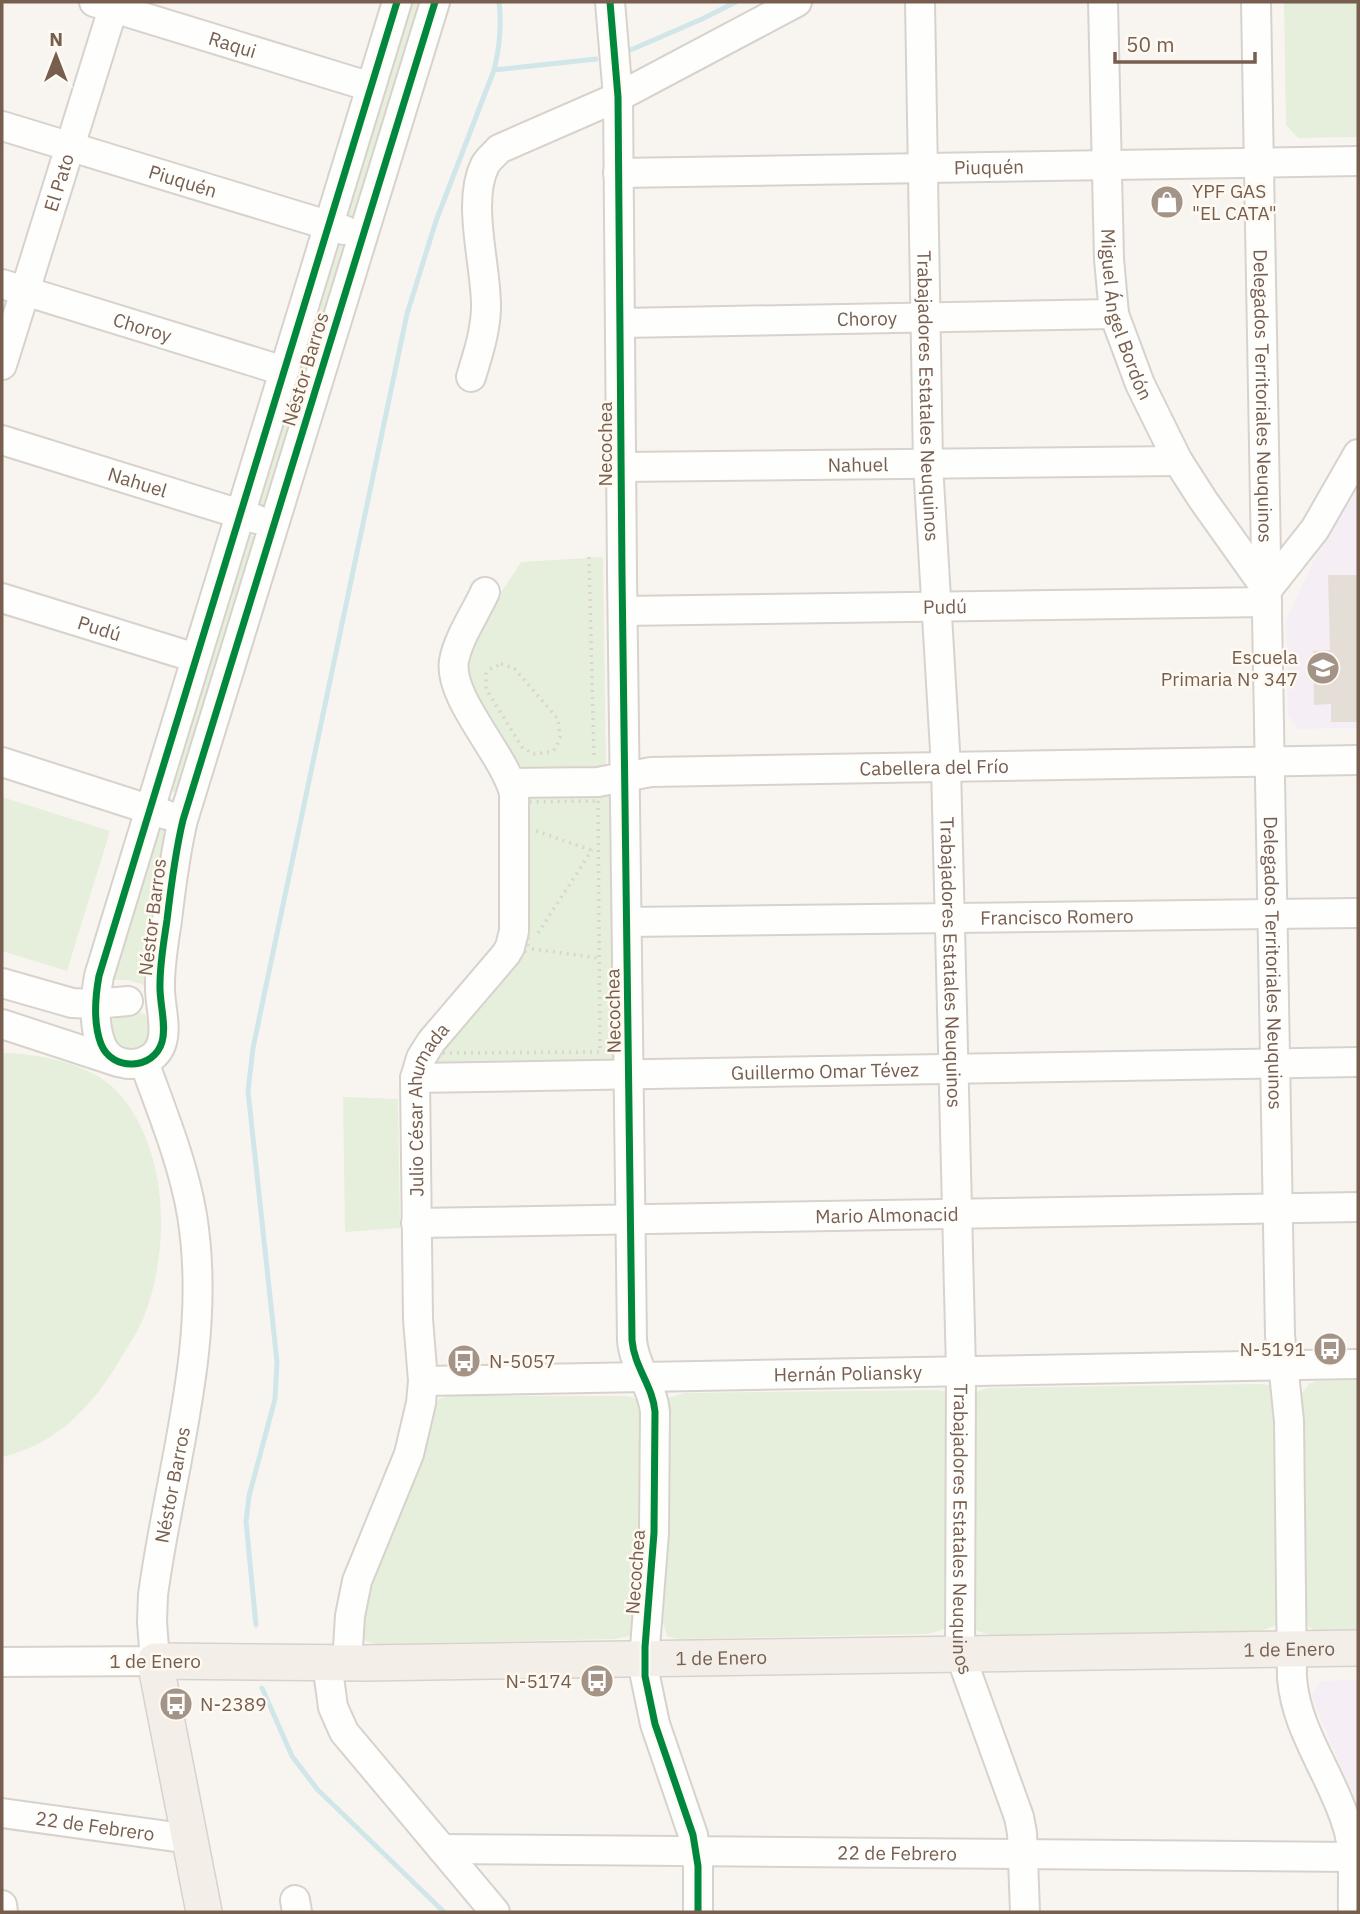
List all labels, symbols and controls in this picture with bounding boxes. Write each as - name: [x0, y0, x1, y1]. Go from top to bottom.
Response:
- north arrow: [21, 21, 91, 91]
- scale bar: [1115, 21, 1255, 65]
- street label: Raqui: [206, 26, 259, 63]
- text: N: [49, 27, 63, 51]
- text: 50 m: [1126, 30, 1175, 58]
- street label: El Pato: [38, 151, 79, 215]
- street label: Piuquén: [954, 154, 1024, 180]
- street label: Piuquén: [146, 159, 220, 203]
- place label: YPF GAS "EL CATA": [1192, 179, 1277, 225]
- shop icon: YPF GAS "EL CATA": [1148, 183, 1186, 221]
- street label: Miguel Ángel Bordón: [1096, 228, 1158, 404]
- street label: Delegados Territoriales Neuquinos: [1248, 249, 1278, 543]
- street label: Trabajadores Estatales Neuquinos: [912, 250, 945, 542]
- street label: Choroy: [837, 306, 898, 331]
- street label: Choroy: [110, 307, 175, 348]
- street label: Néstor Barros: [276, 309, 334, 429]
- street label: Necochea: [593, 402, 617, 486]
- street label: Nahuel: [827, 452, 889, 477]
- street label: Nahuel: [105, 462, 170, 503]
- street label: Pudú: [923, 594, 967, 619]
- street label: Pudú: [75, 610, 124, 646]
- place label: Escuela Primaria N° 347: [1161, 645, 1298, 691]
- school or university icon: Escuela Primaria N° 347: [1304, 649, 1342, 687]
- street label: Cabellera del Frío: [859, 754, 1009, 780]
- street label: Delegados Territoriales Neuquinos: [1259, 816, 1288, 1110]
- street label: Trabajadores Estatales Neuquinos: [935, 817, 966, 1108]
- street label: Néstor Barros: [133, 857, 171, 977]
- street label: Francisco Romero: [980, 904, 1134, 930]
- street label: Necochea: [600, 968, 626, 1054]
- street label: Julio César Ahumada: [403, 1018, 454, 1197]
- street label: Guillermo Omar Tévez: [731, 1057, 919, 1085]
- street label: Mario Almonacid: [815, 1202, 959, 1228]
- bus stop icon: N-5191: [1311, 1330, 1349, 1368]
- place label: N-5191: [1239, 1337, 1306, 1361]
- bus stop icon: N-5057: [445, 1342, 483, 1380]
- place label: N-5057: [489, 1349, 556, 1373]
- street label: Hernán Poliansky: [773, 1360, 923, 1387]
- street label: Trabajadores Estatales Neuquinos: [948, 1384, 978, 1678]
- street label: Néstor Barros: [149, 1425, 195, 1545]
- street label: Necochea: [620, 1529, 650, 1615]
- street label: 1 de Enero: [1243, 1636, 1335, 1662]
- street label: 1 de Enero: [675, 1645, 767, 1670]
- street label: 1 de Enero: [109, 1649, 201, 1673]
- bus stop icon: N-5174: [578, 1662, 616, 1700]
- place label: N-5174: [505, 1669, 572, 1693]
- bus stop icon: N-2389: [157, 1685, 195, 1723]
- place label: N-2389: [200, 1692, 267, 1716]
- street label: 22 de Febrero: [34, 1806, 156, 1846]
- street label: 22 de Febrero: [837, 1840, 957, 1866]

